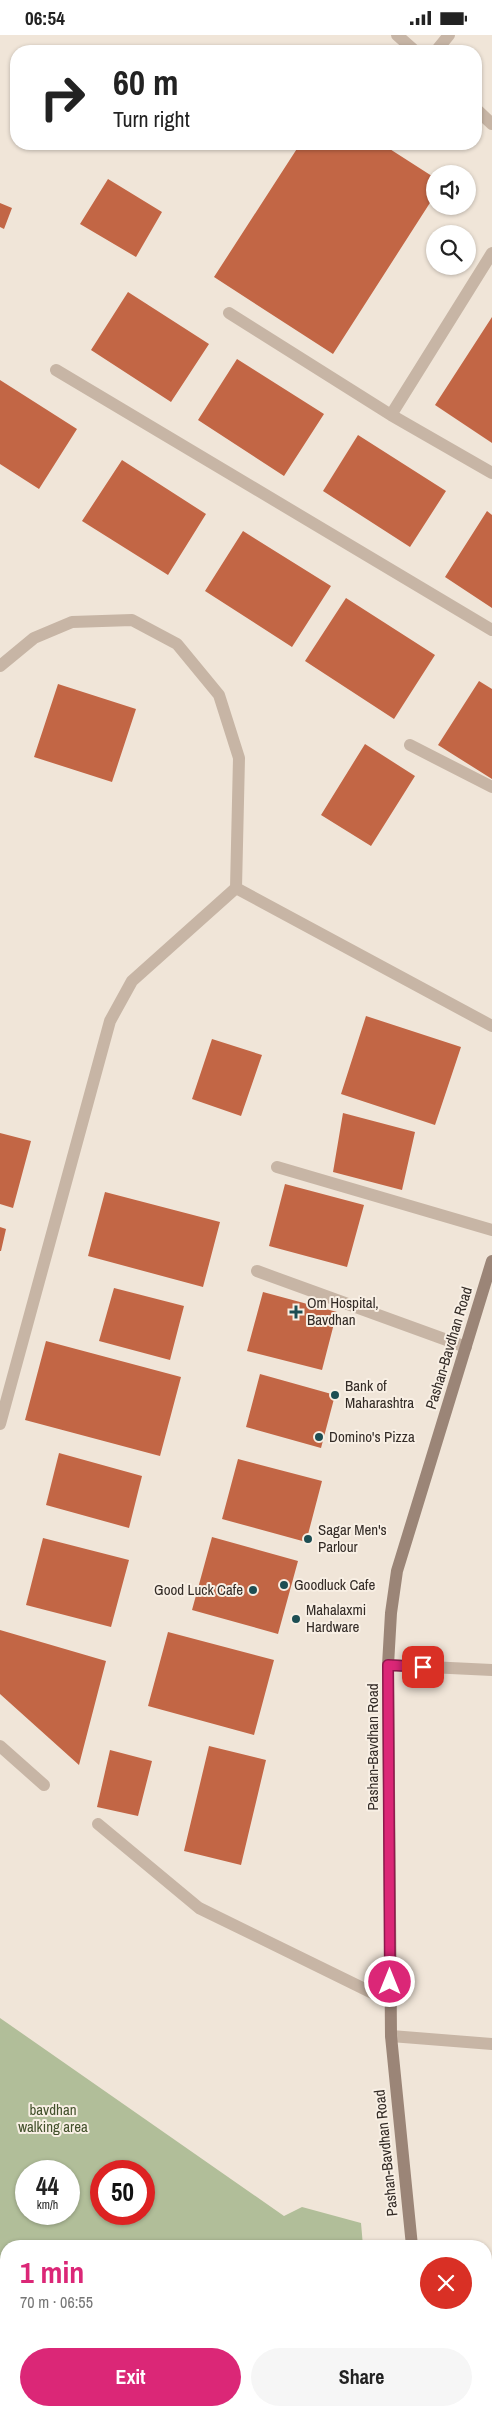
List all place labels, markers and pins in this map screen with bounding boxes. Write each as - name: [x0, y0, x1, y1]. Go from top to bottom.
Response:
- place label: Om Hospital, Bavdhan: [307, 1292, 379, 1330]
- marker: Om Hospital, Bavdhan: [289, 1305, 303, 1319]
- place label: Bank of Maharashtra: [345, 1375, 414, 1413]
- marker: Bank of Maharashtra: [329, 1389, 341, 1401]
- place label: Domino's Pizza: [329, 1426, 415, 1447]
- marker: Domino's Pizza: [313, 1431, 325, 1443]
- place label: Sagar Men's Parlour: [318, 1519, 387, 1557]
- marker: Sagar Men's Parlour: [302, 1533, 314, 1545]
- place label: Goodluck Cafe: [294, 1574, 376, 1595]
- place label: Good Luck Cafe: [154, 1579, 243, 1600]
- marker: Goodluck Cafe: [278, 1579, 290, 1591]
- marker: Good Luck Cafe: [247, 1584, 259, 1596]
- place label: Mahalaxmi Hardware: [306, 1599, 366, 1637]
- marker: Mahalaxmi Hardware: [290, 1613, 302, 1625]
- pin: [402, 1646, 444, 1688]

